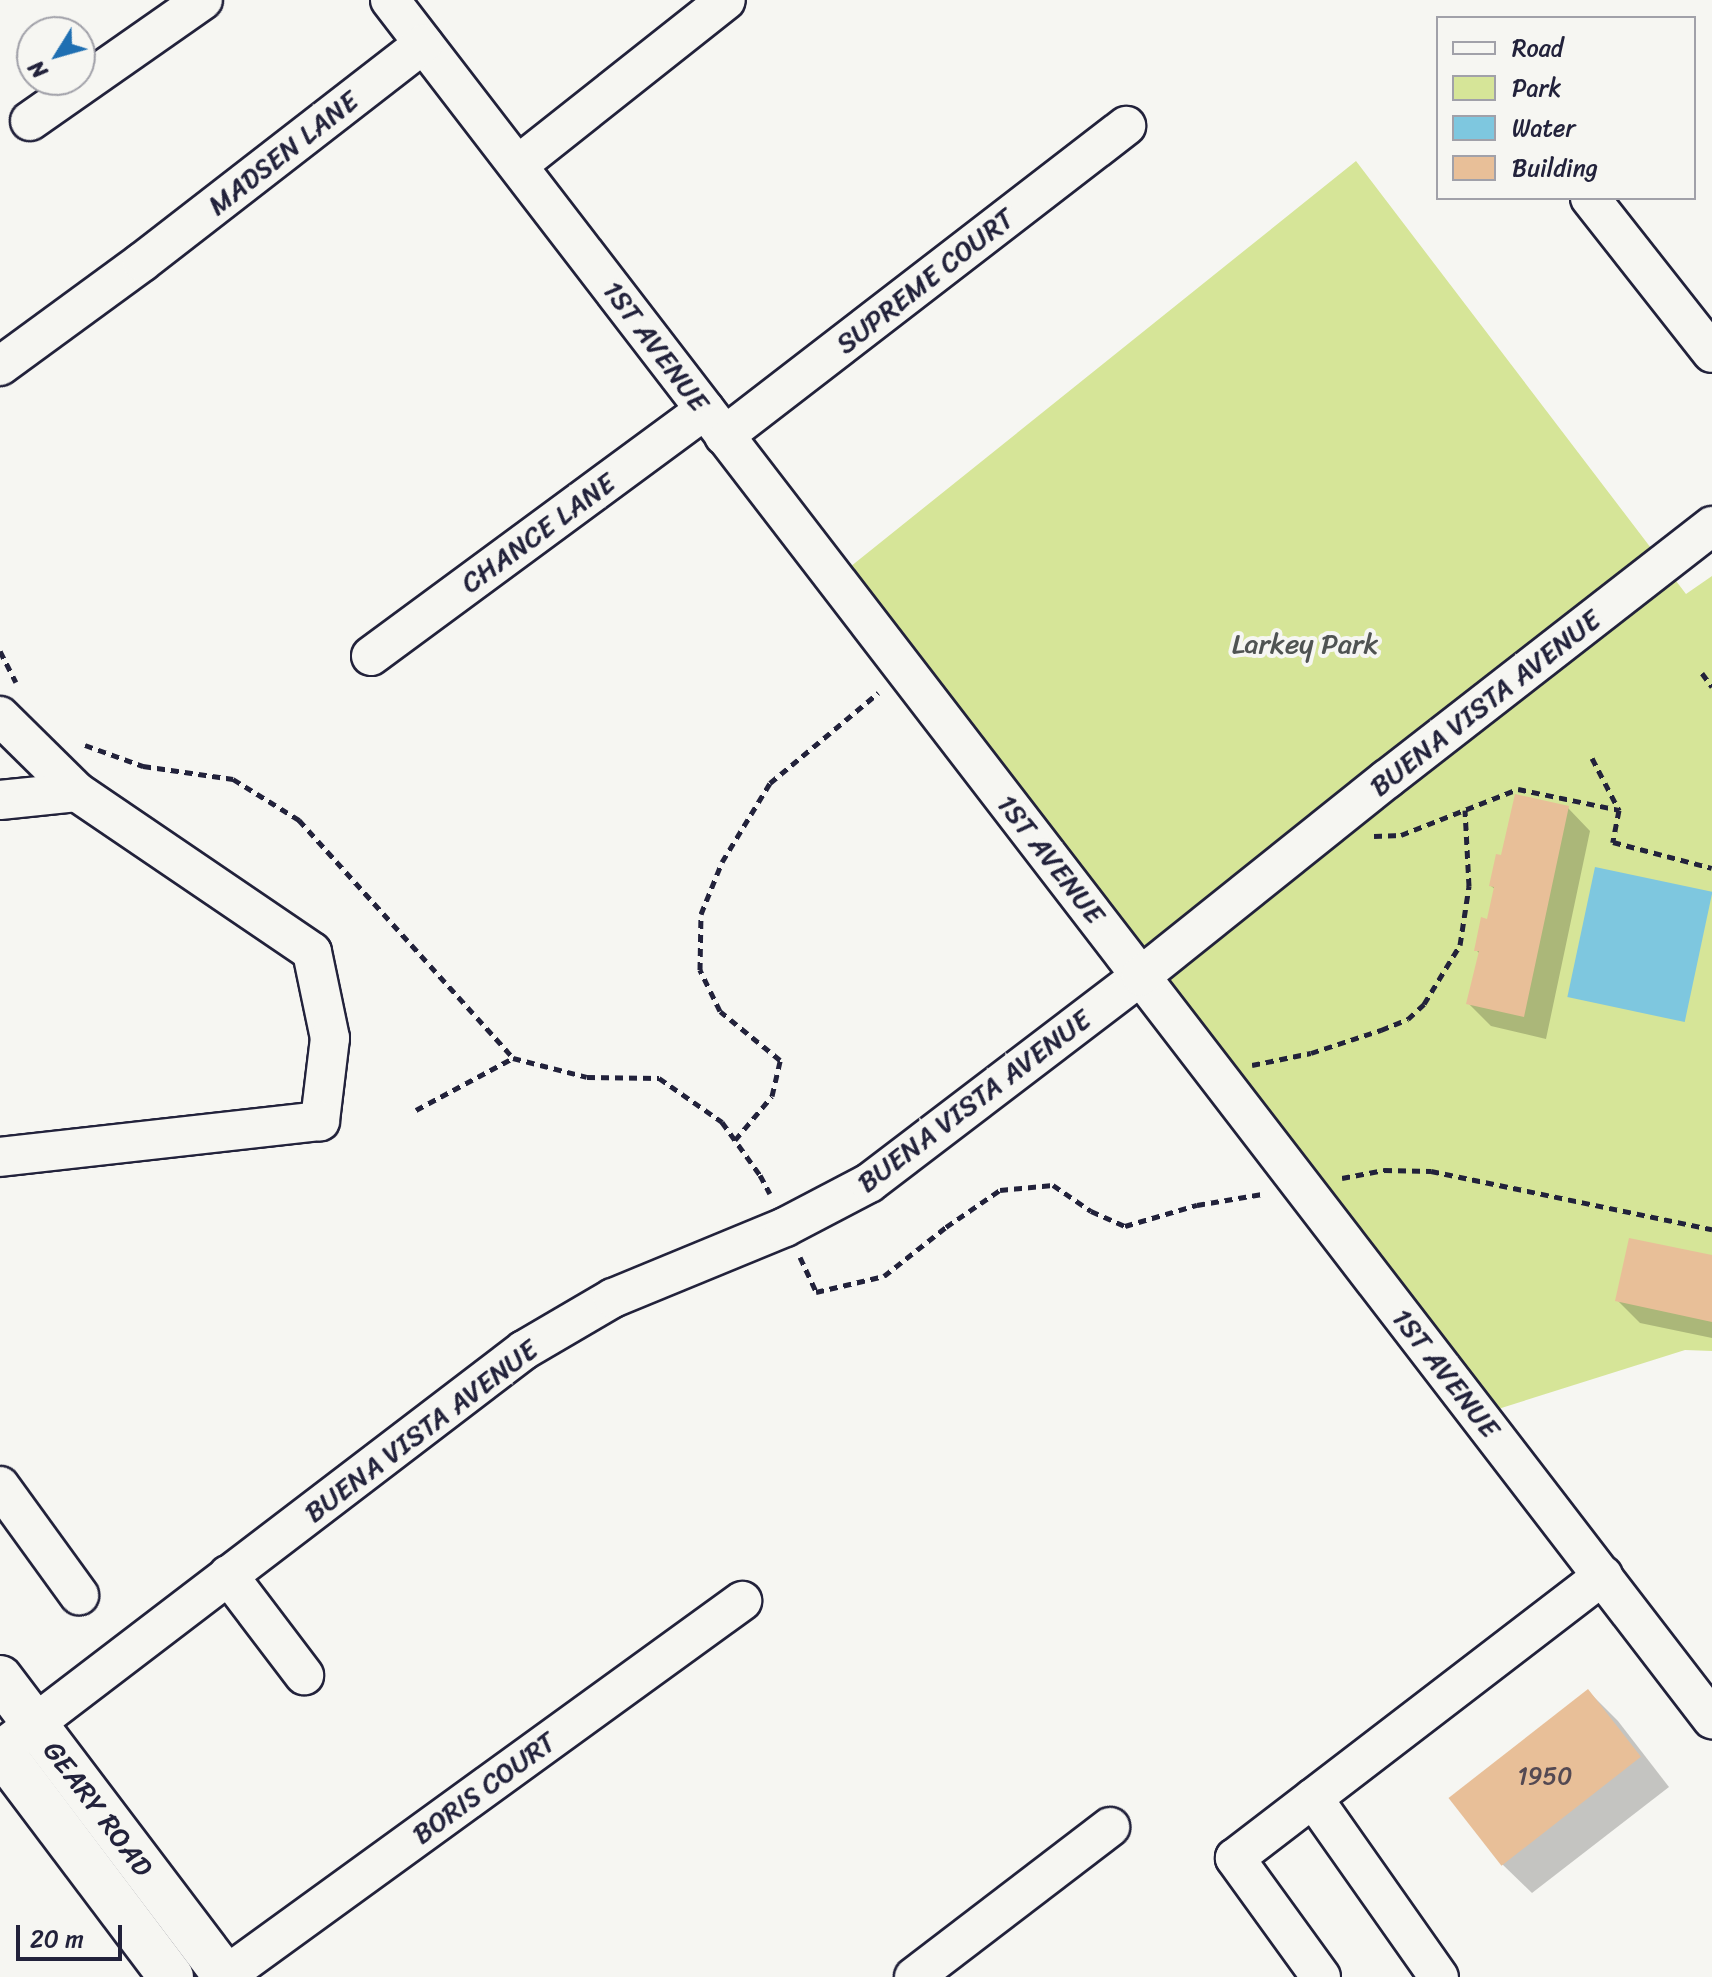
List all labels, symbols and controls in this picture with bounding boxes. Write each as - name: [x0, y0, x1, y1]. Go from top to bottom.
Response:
- north arrow: [16, 16, 96, 96]
- legend: [1436, 16, 1696, 200]
- text: Road: [1512, 27, 1563, 69]
- text: N: [18, 52, 58, 87]
- text: Park: [1512, 67, 1561, 109]
- street label: MADSEN LANE: [201, 84, 365, 222]
- text: Water: [1512, 107, 1575, 149]
- text: Building: [1512, 147, 1598, 189]
- street label: SUPREME COURT: [830, 201, 1020, 361]
- street label: 1ST AVENUE: [596, 274, 716, 418]
- street label: CHANCE LANE: [454, 466, 622, 600]
- street label: BUENA VISTA AVENUE: [1364, 603, 1606, 803]
- park label: Larkey Park: [1232, 627, 1378, 661]
- street label: 1ST AVENUE: [990, 787, 1112, 931]
- street label: BUENA VISTA AVENUE: [851, 1003, 1097, 1199]
- street label: 1ST AVENUE: [1385, 1301, 1507, 1445]
- street label: BUENA VISTA AVENUE: [298, 1333, 544, 1529]
- street label: BORIS COURT: [406, 1725, 562, 1851]
- street label: GEARY ROAD: [36, 1735, 160, 1883]
- house number: 1950: [1518, 1763, 1572, 1791]
- scale bar: [20, 1909, 126, 1959]
- text: 20 m: [30, 1918, 84, 1960]

